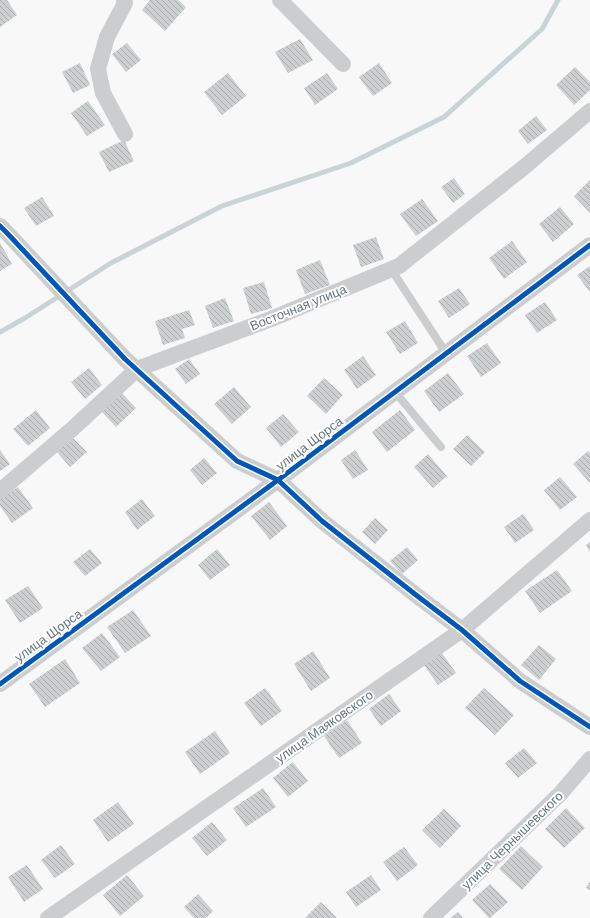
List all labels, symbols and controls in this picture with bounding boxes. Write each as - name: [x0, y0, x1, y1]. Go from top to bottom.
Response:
- street label: Восточная улица: [247, 280, 350, 335]
- street label: улица Щорса: [272, 412, 347, 474]
- street label: улица Щорса: [11, 605, 86, 666]
- street label: улица Маяковского: [272, 686, 376, 767]
- street label: улица Чернышевского: [458, 788, 567, 893]

